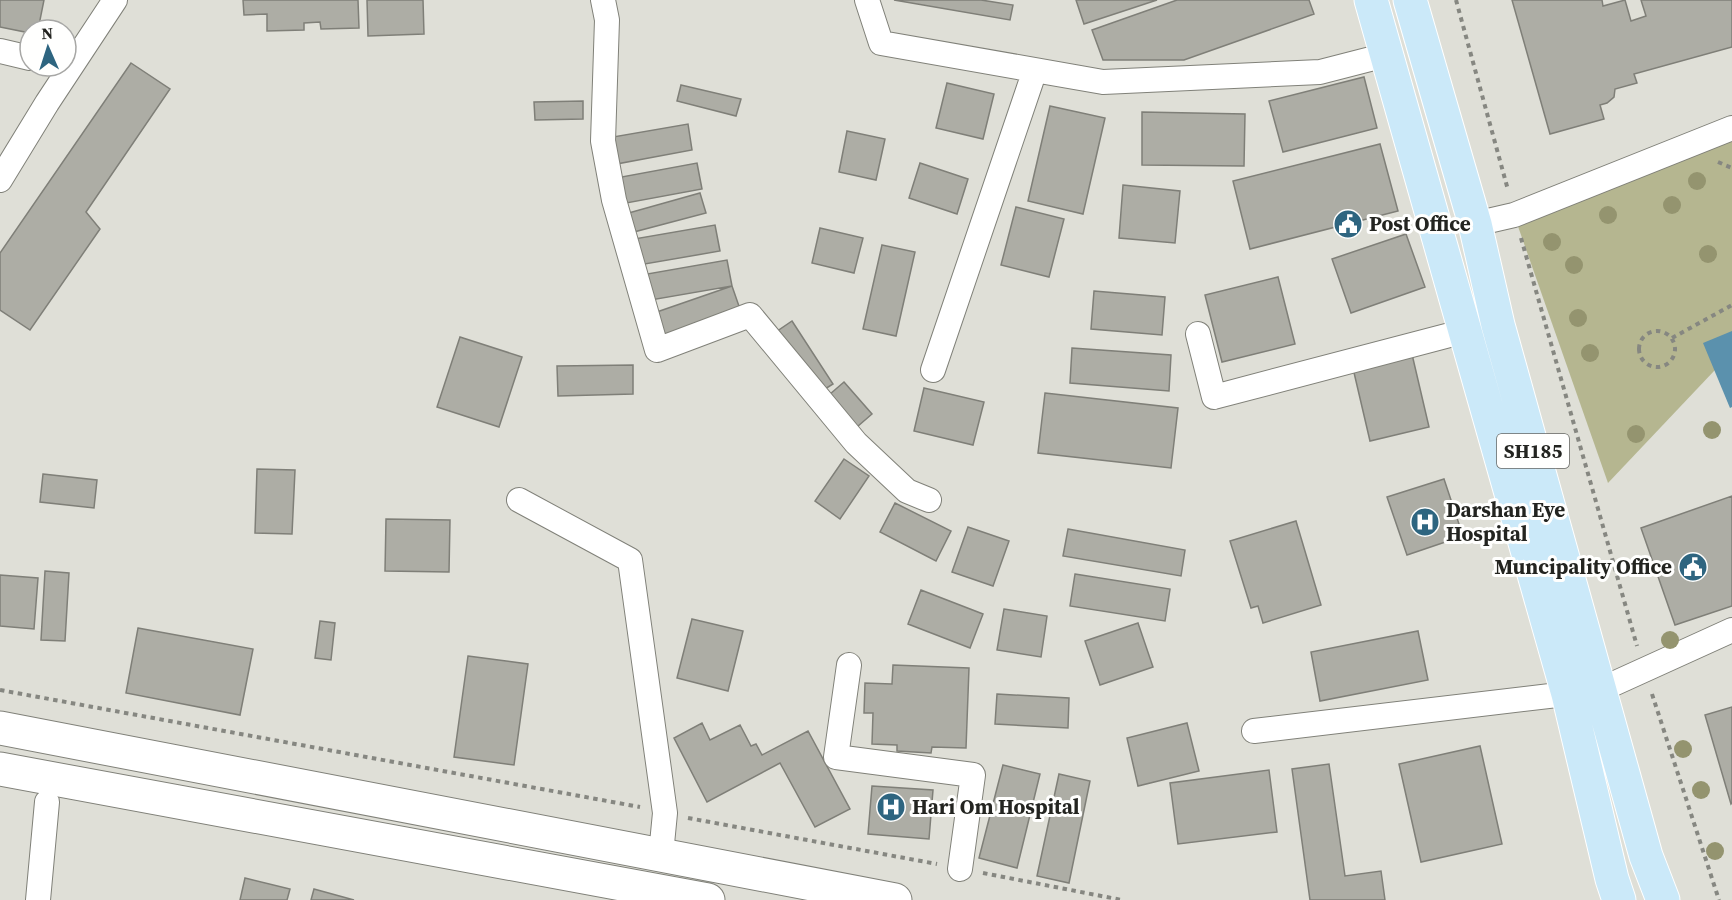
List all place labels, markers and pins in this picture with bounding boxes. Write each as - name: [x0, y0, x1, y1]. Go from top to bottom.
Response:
- public building icon: Post Office: [1332, 208, 1364, 240]
- place label: Post Office: [1369, 209, 1471, 238]
- place label: Darshan Eye Hospital: [1446, 495, 1565, 548]
- hospital icon: Darshan Eye Hospital: [1409, 506, 1441, 538]
- public building icon: Muncipality Office: [1677, 551, 1709, 583]
- place label: Muncipality Office: [1494, 552, 1672, 581]
- hospital icon: Hari Om Hospital: [875, 791, 907, 823]
- place label: Hari Om Hospital: [912, 792, 1080, 821]

